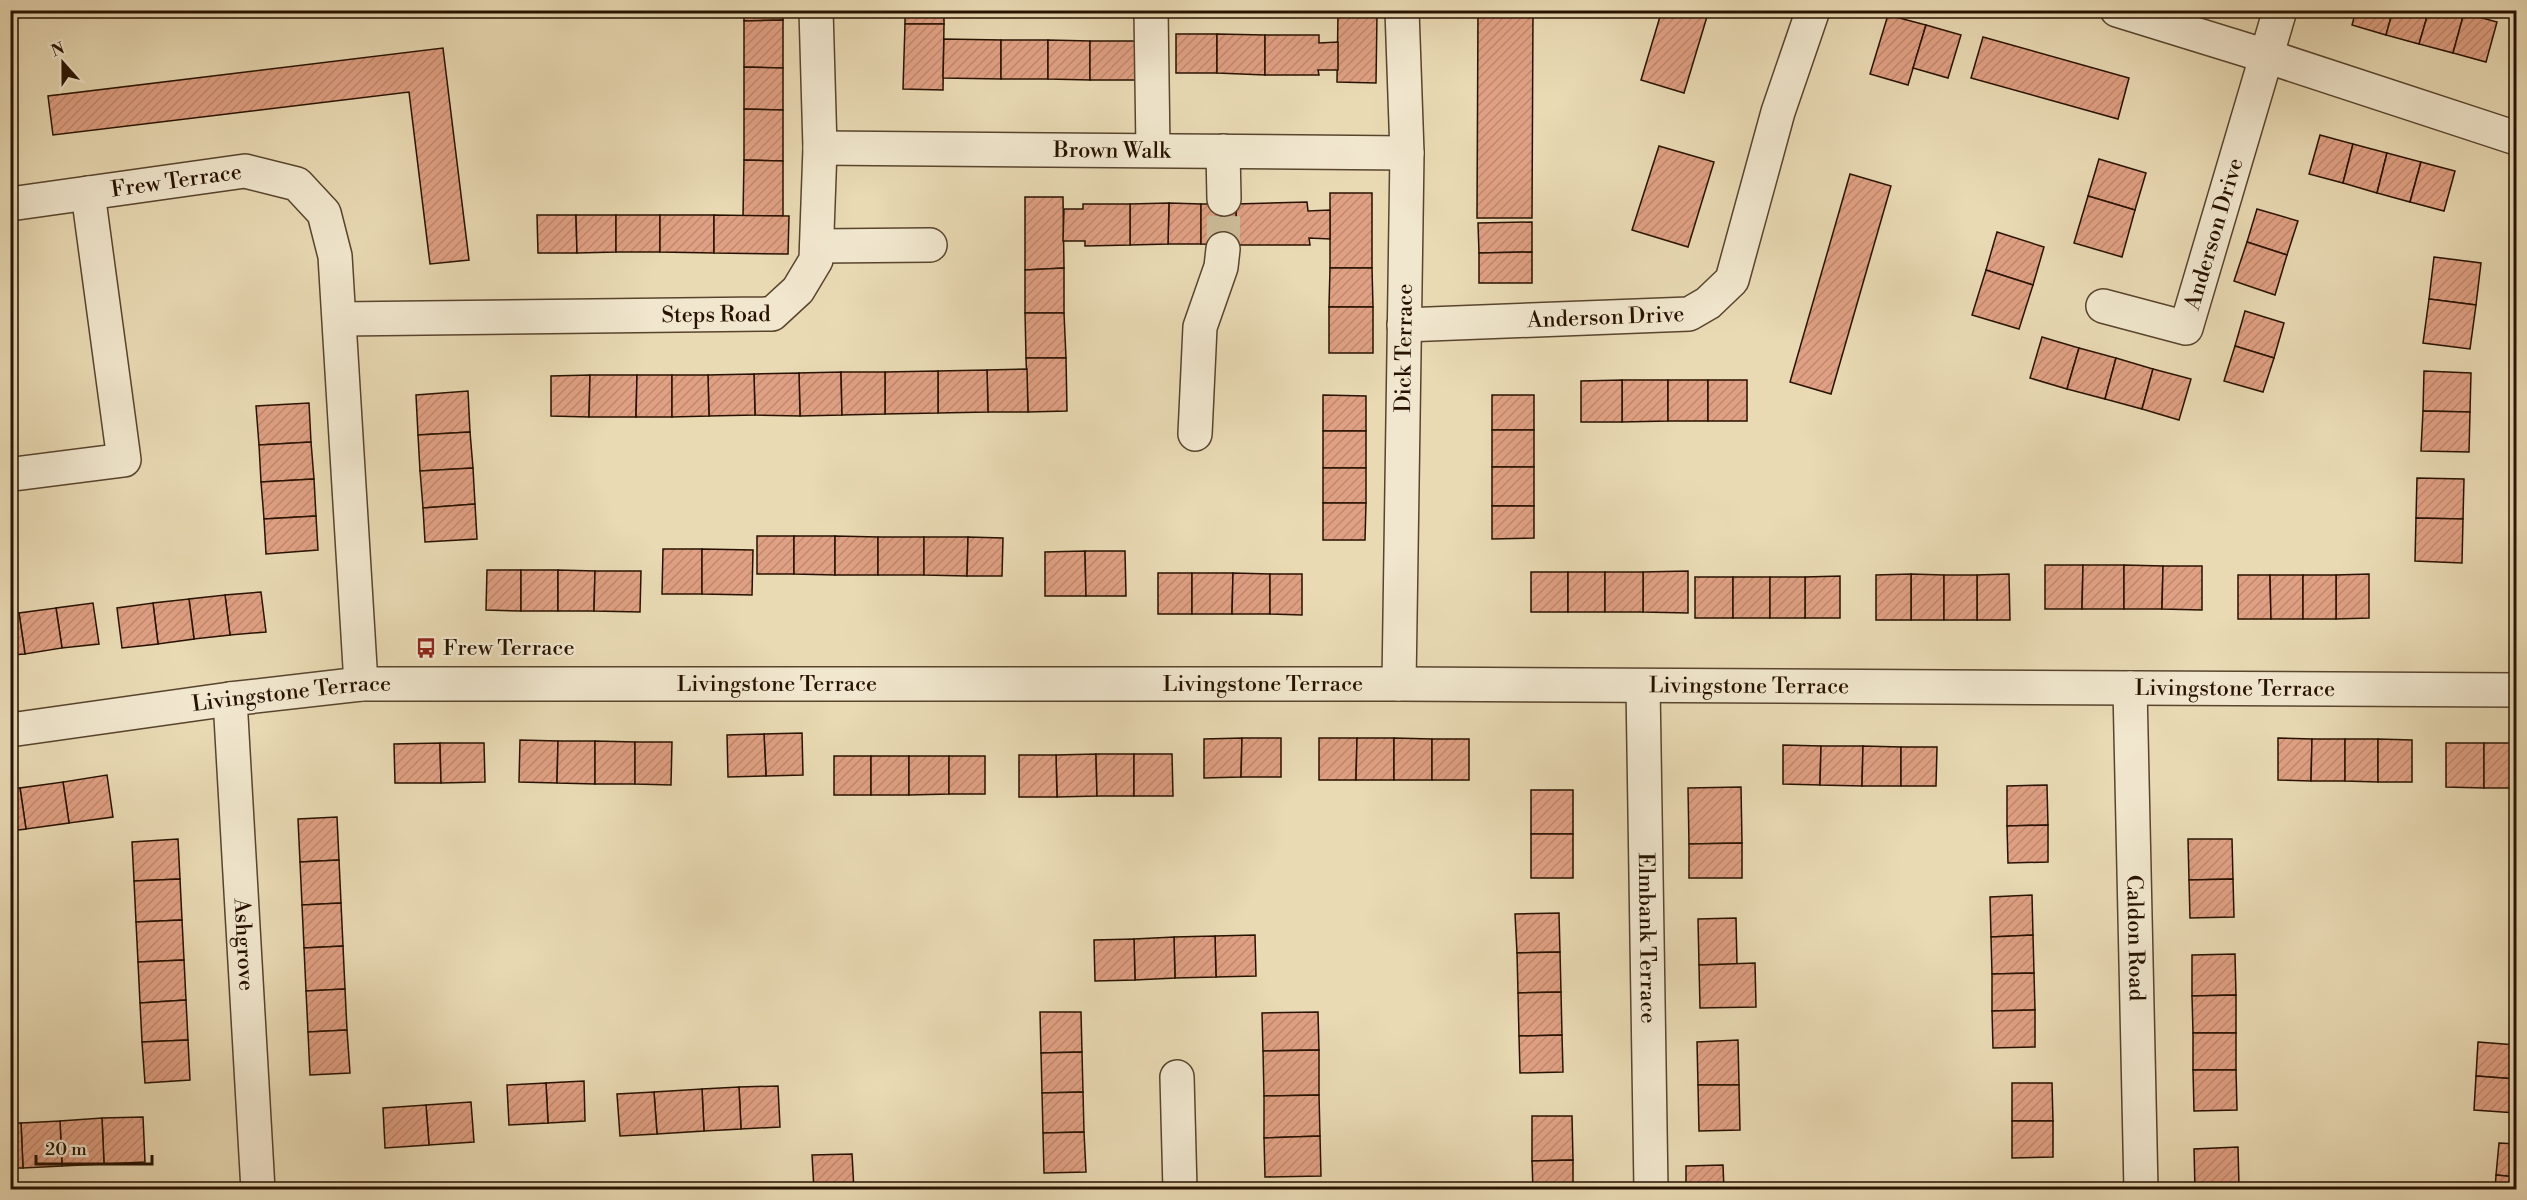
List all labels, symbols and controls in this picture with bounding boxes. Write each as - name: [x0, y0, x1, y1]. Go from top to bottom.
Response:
- north arrow: [33, 33, 93, 93]
- text: N: [48, 38, 68, 62]
- street label: Brown Walk: [1052, 136, 1172, 164]
- street label: Anderson Drive: [2178, 155, 2249, 314]
- street label: Frew Terrace: [109, 158, 243, 203]
- street label: Dick Terrace: [1390, 283, 1419, 413]
- street label: Steps Road: [661, 301, 771, 329]
- street label: Anderson Drive: [1526, 301, 1685, 334]
- place label: Frew Terrace: [443, 635, 575, 662]
- bus stop icon: Frew Terrace: [414, 636, 438, 660]
- street label: Livingstone Terrace: [190, 671, 391, 718]
- street label: Livingstone Terrace: [677, 671, 877, 698]
- street label: Livingstone Terrace: [1163, 671, 1363, 698]
- street label: Livingstone Terrace: [1649, 672, 1849, 700]
- street label: Livingstone Terrace: [2135, 674, 2335, 703]
- street label: Elmbank Terrace: [1632, 852, 1662, 1024]
- street label: Caldon Road: [2121, 874, 2150, 1002]
- street label: Ashgrove: [228, 897, 260, 992]
- scale bar: [36, 1128, 152, 1166]
- text: 20 m: [45, 1138, 87, 1161]

